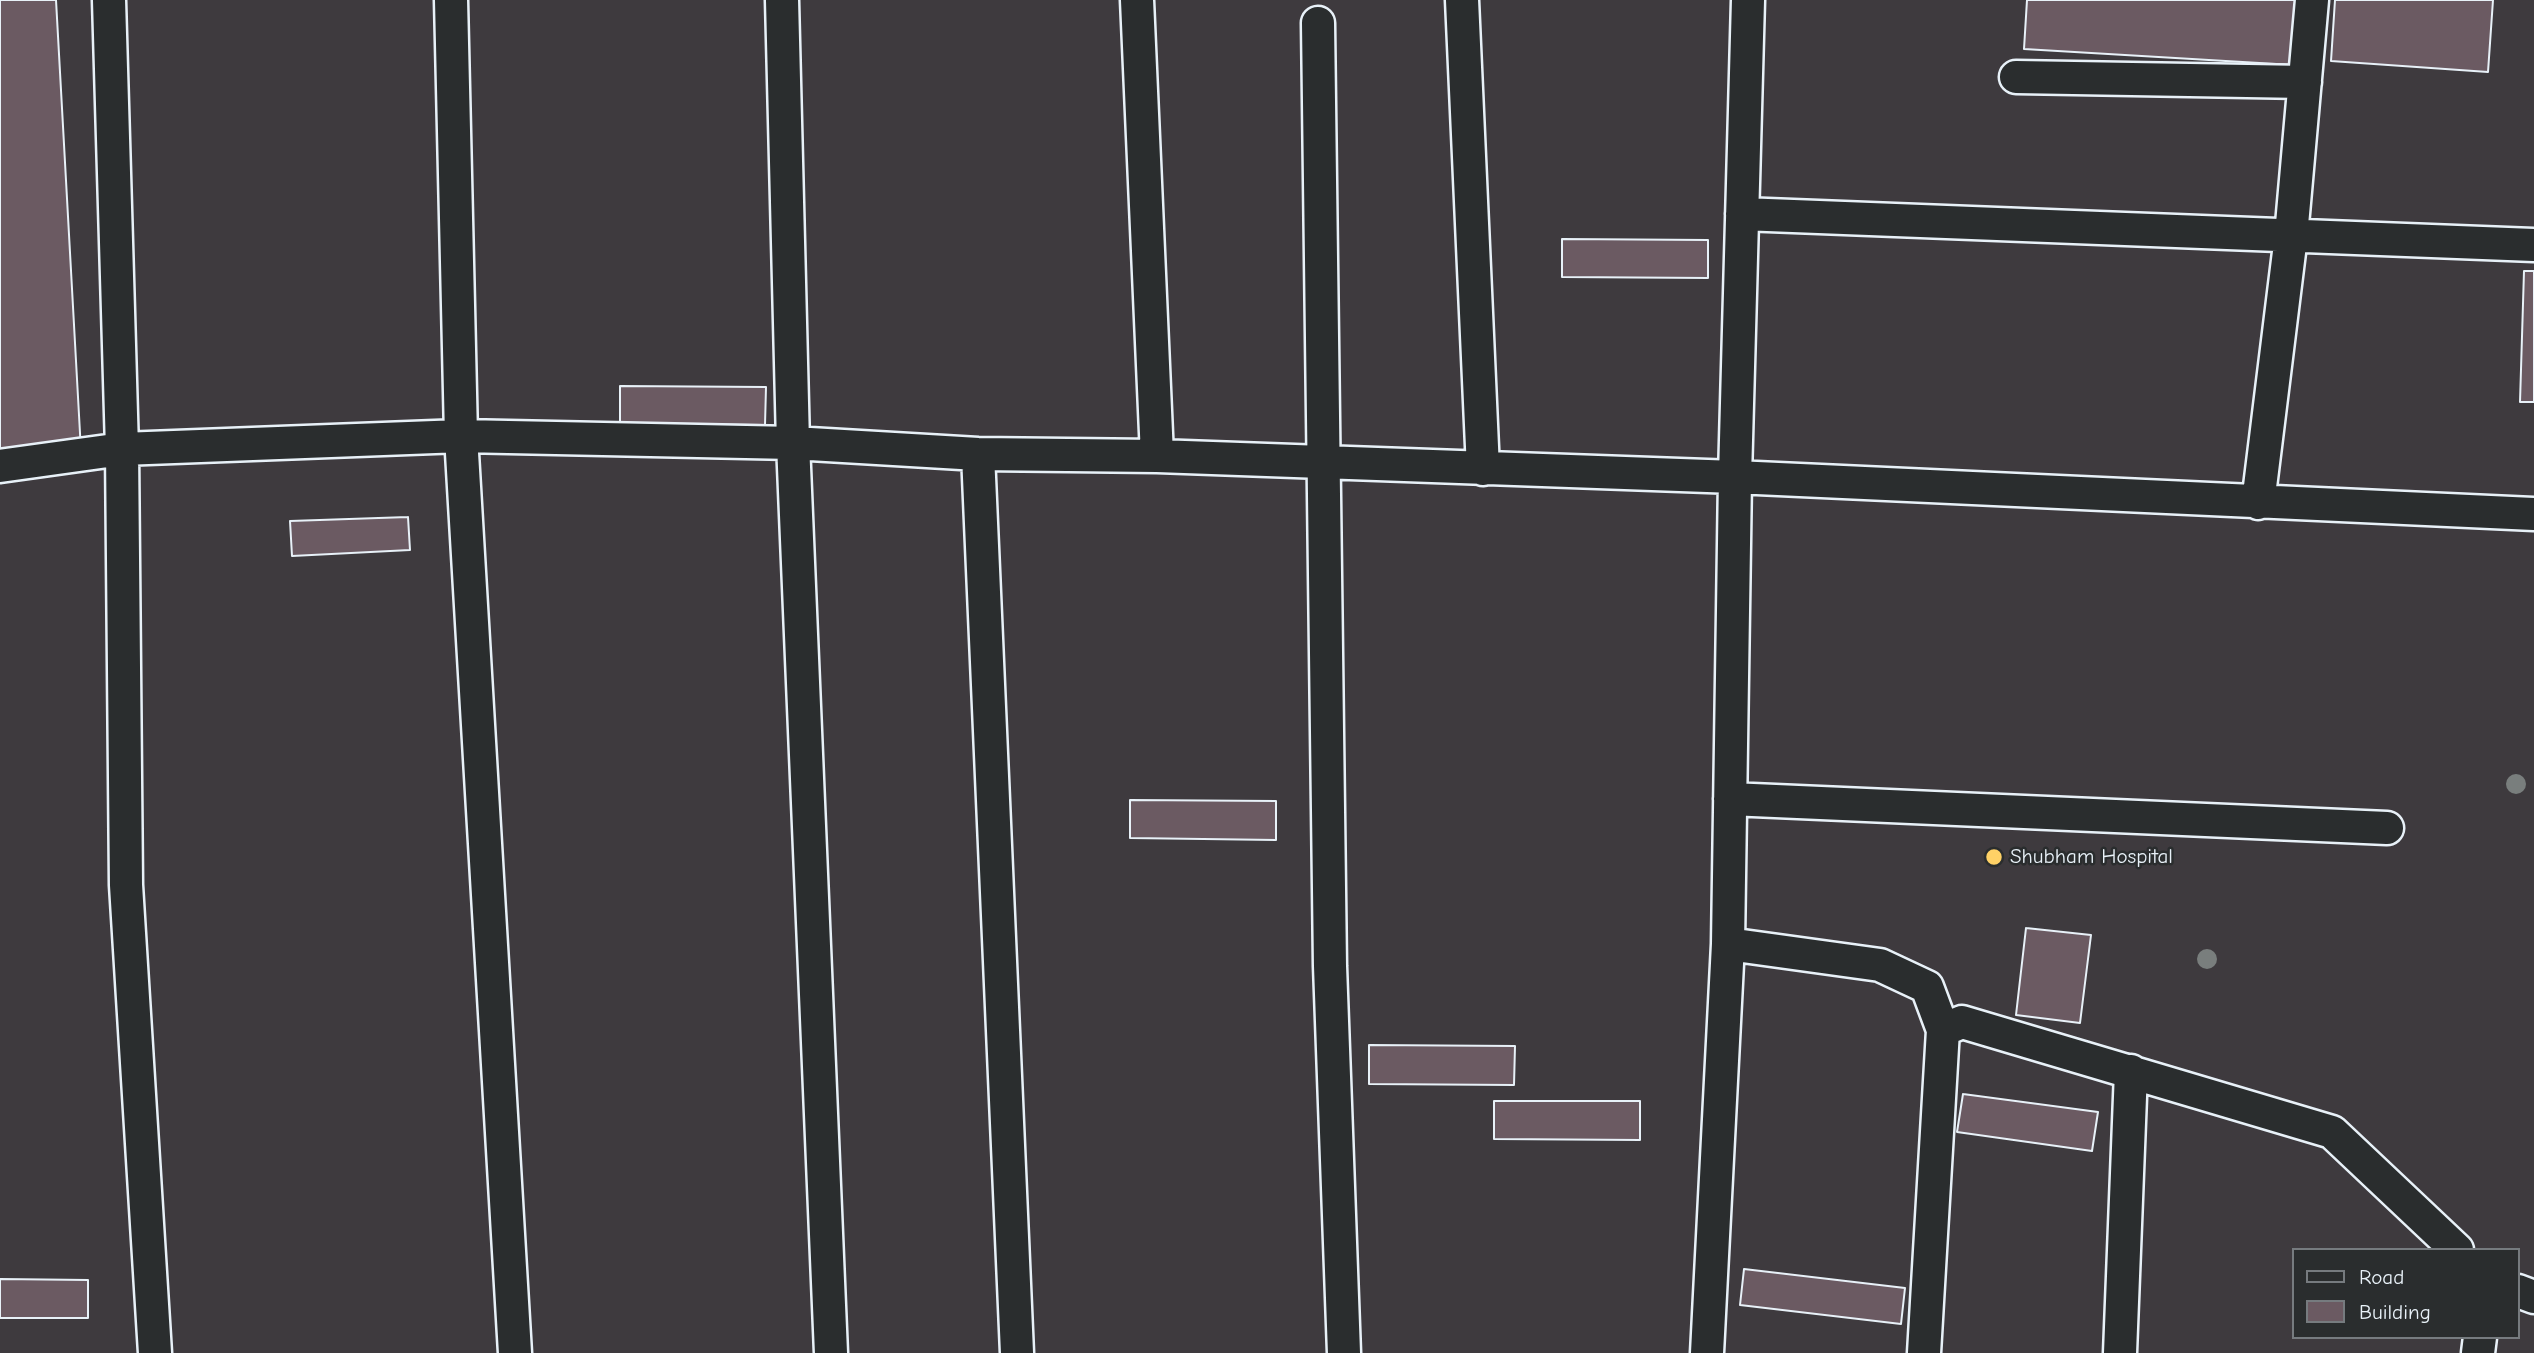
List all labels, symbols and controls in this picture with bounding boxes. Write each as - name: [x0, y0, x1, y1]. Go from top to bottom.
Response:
- place label: Shubham Hospital: [2010, 844, 2173, 870]
- marker: Shubham Hospital: [1984, 847, 2004, 867]
- legend: [2292, 1248, 2520, 1339]
- text: Road: [2359, 1265, 2404, 1289]
- text: Building: [2359, 1300, 2431, 1324]

